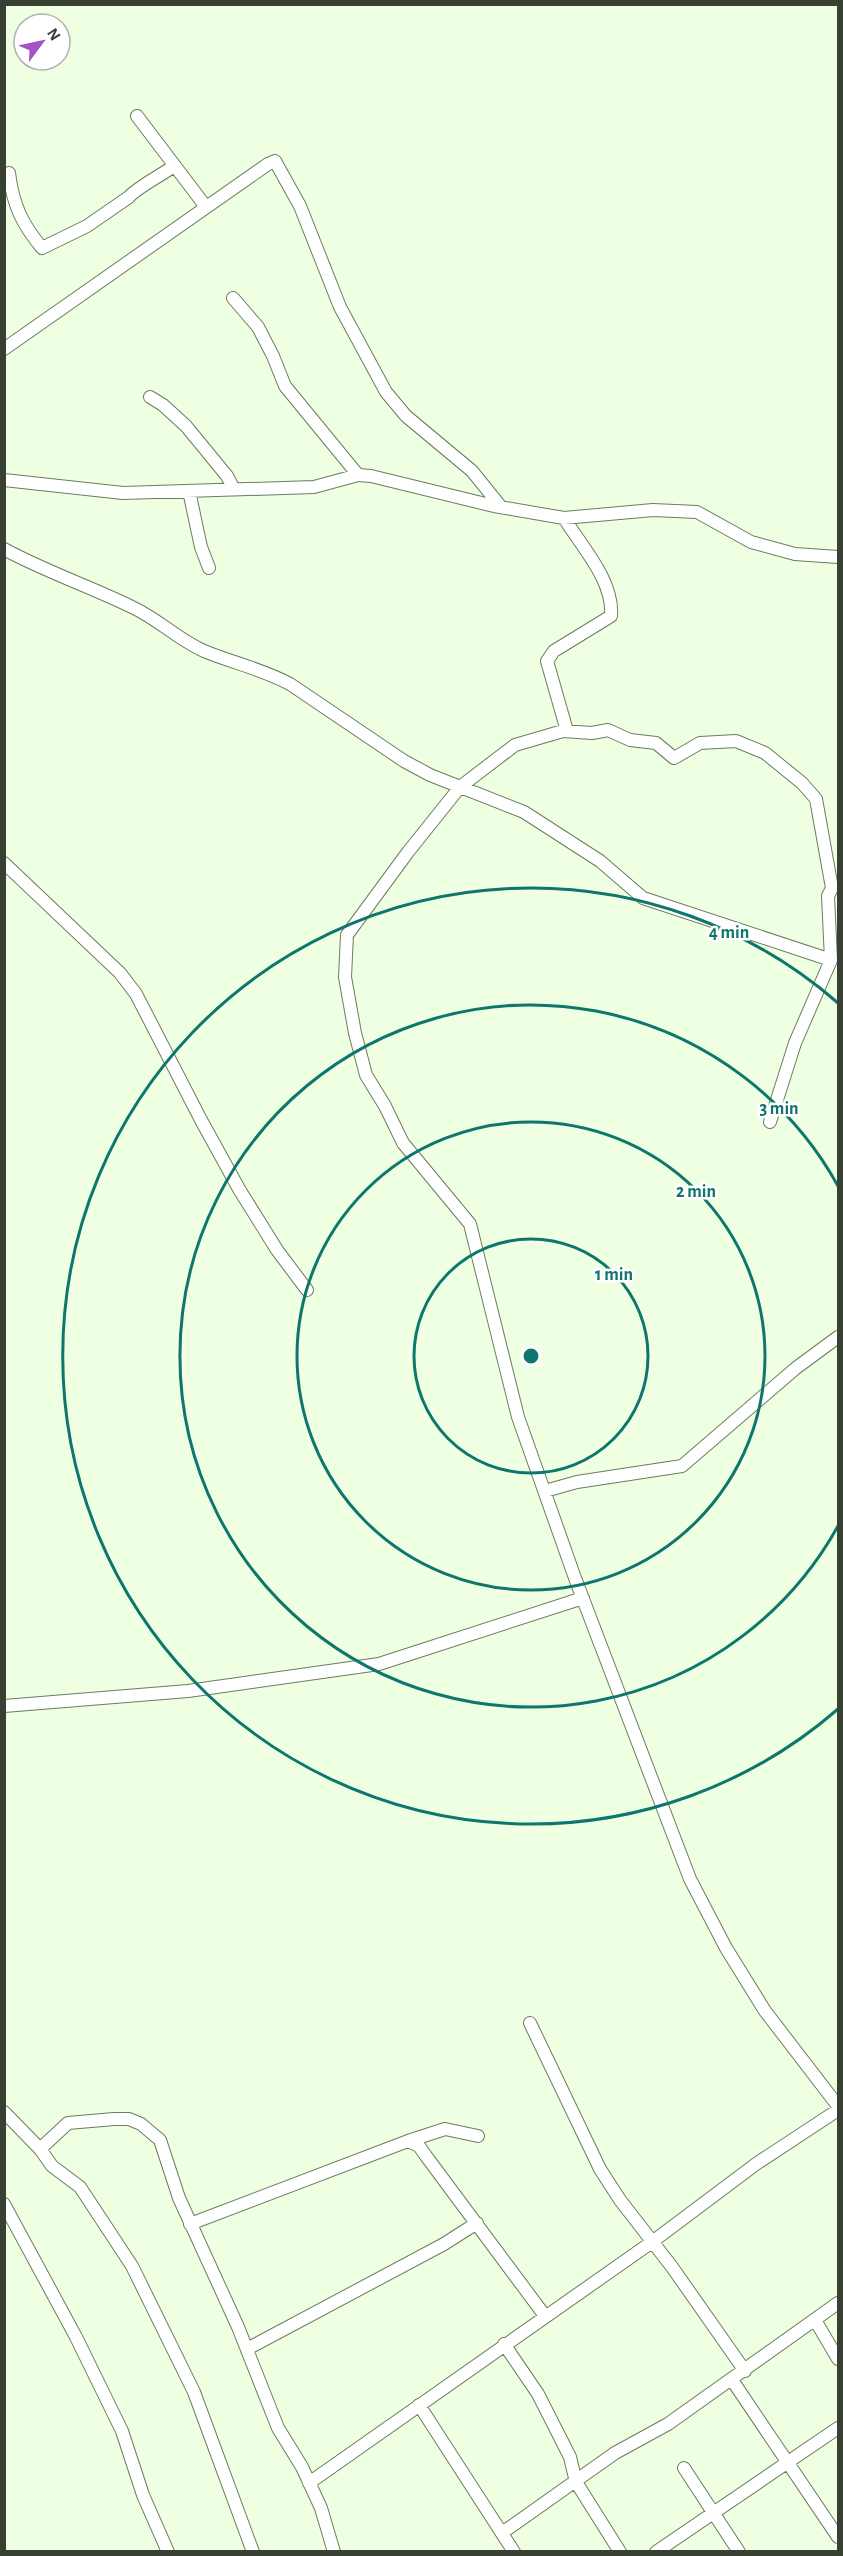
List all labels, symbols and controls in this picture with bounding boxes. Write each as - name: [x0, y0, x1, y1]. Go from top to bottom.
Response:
- north arrow: [12, 12, 72, 72]
- text: N: [44, 25, 63, 43]
- text: 4 min: [709, 924, 749, 942]
- text: 3 min: [759, 1100, 799, 1118]
- text: 2 min: [676, 1183, 716, 1201]
- text: 1 min: [595, 1266, 633, 1284]
- centre of rings: [521, 1346, 541, 1366]

